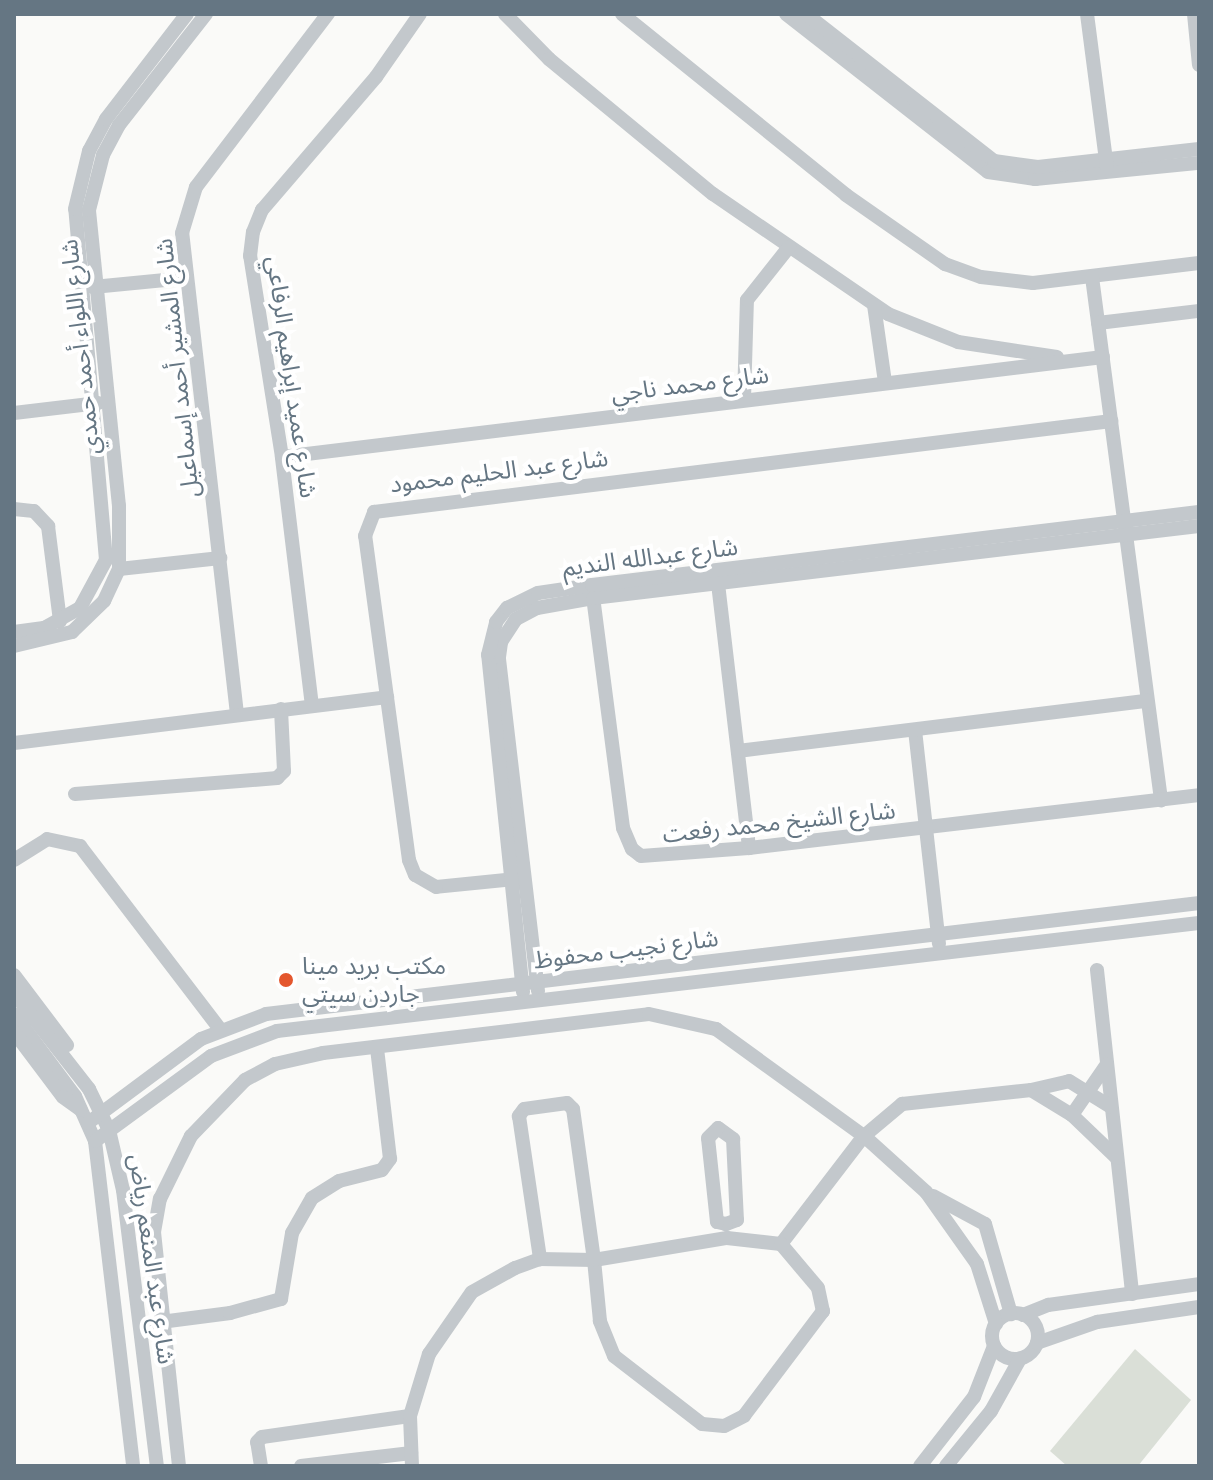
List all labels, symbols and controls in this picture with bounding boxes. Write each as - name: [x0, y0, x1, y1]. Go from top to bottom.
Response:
- street label: شارع المشير أحمد إسماعيل: [149, 237, 205, 499]
- street label: شارع اللواء أحمد حمدي: [54, 238, 106, 456]
- street label: شارع عميد إبراهيم الرفاعي: [261, 254, 323, 500]
- street label: شارع محمد ناجي: [609, 360, 771, 408]
- street label: شارع عبد الحليم محمود: [388, 443, 610, 499]
- street label: شارع عبدالله النديم: [561, 532, 739, 582]
- street label: شارع الشيخ محمد رفعت: [661, 795, 897, 849]
- street label: شارع نجيب محفوظ: [532, 923, 720, 975]
- place label: مكتب بريد مينا جاردن سيتي: [302, 952, 446, 1008]
- marker: مكتب بريد مينا جاردن سيتي: [277, 971, 295, 989]
- street label: شارع عبد المنعم رياض: [123, 1152, 181, 1366]

